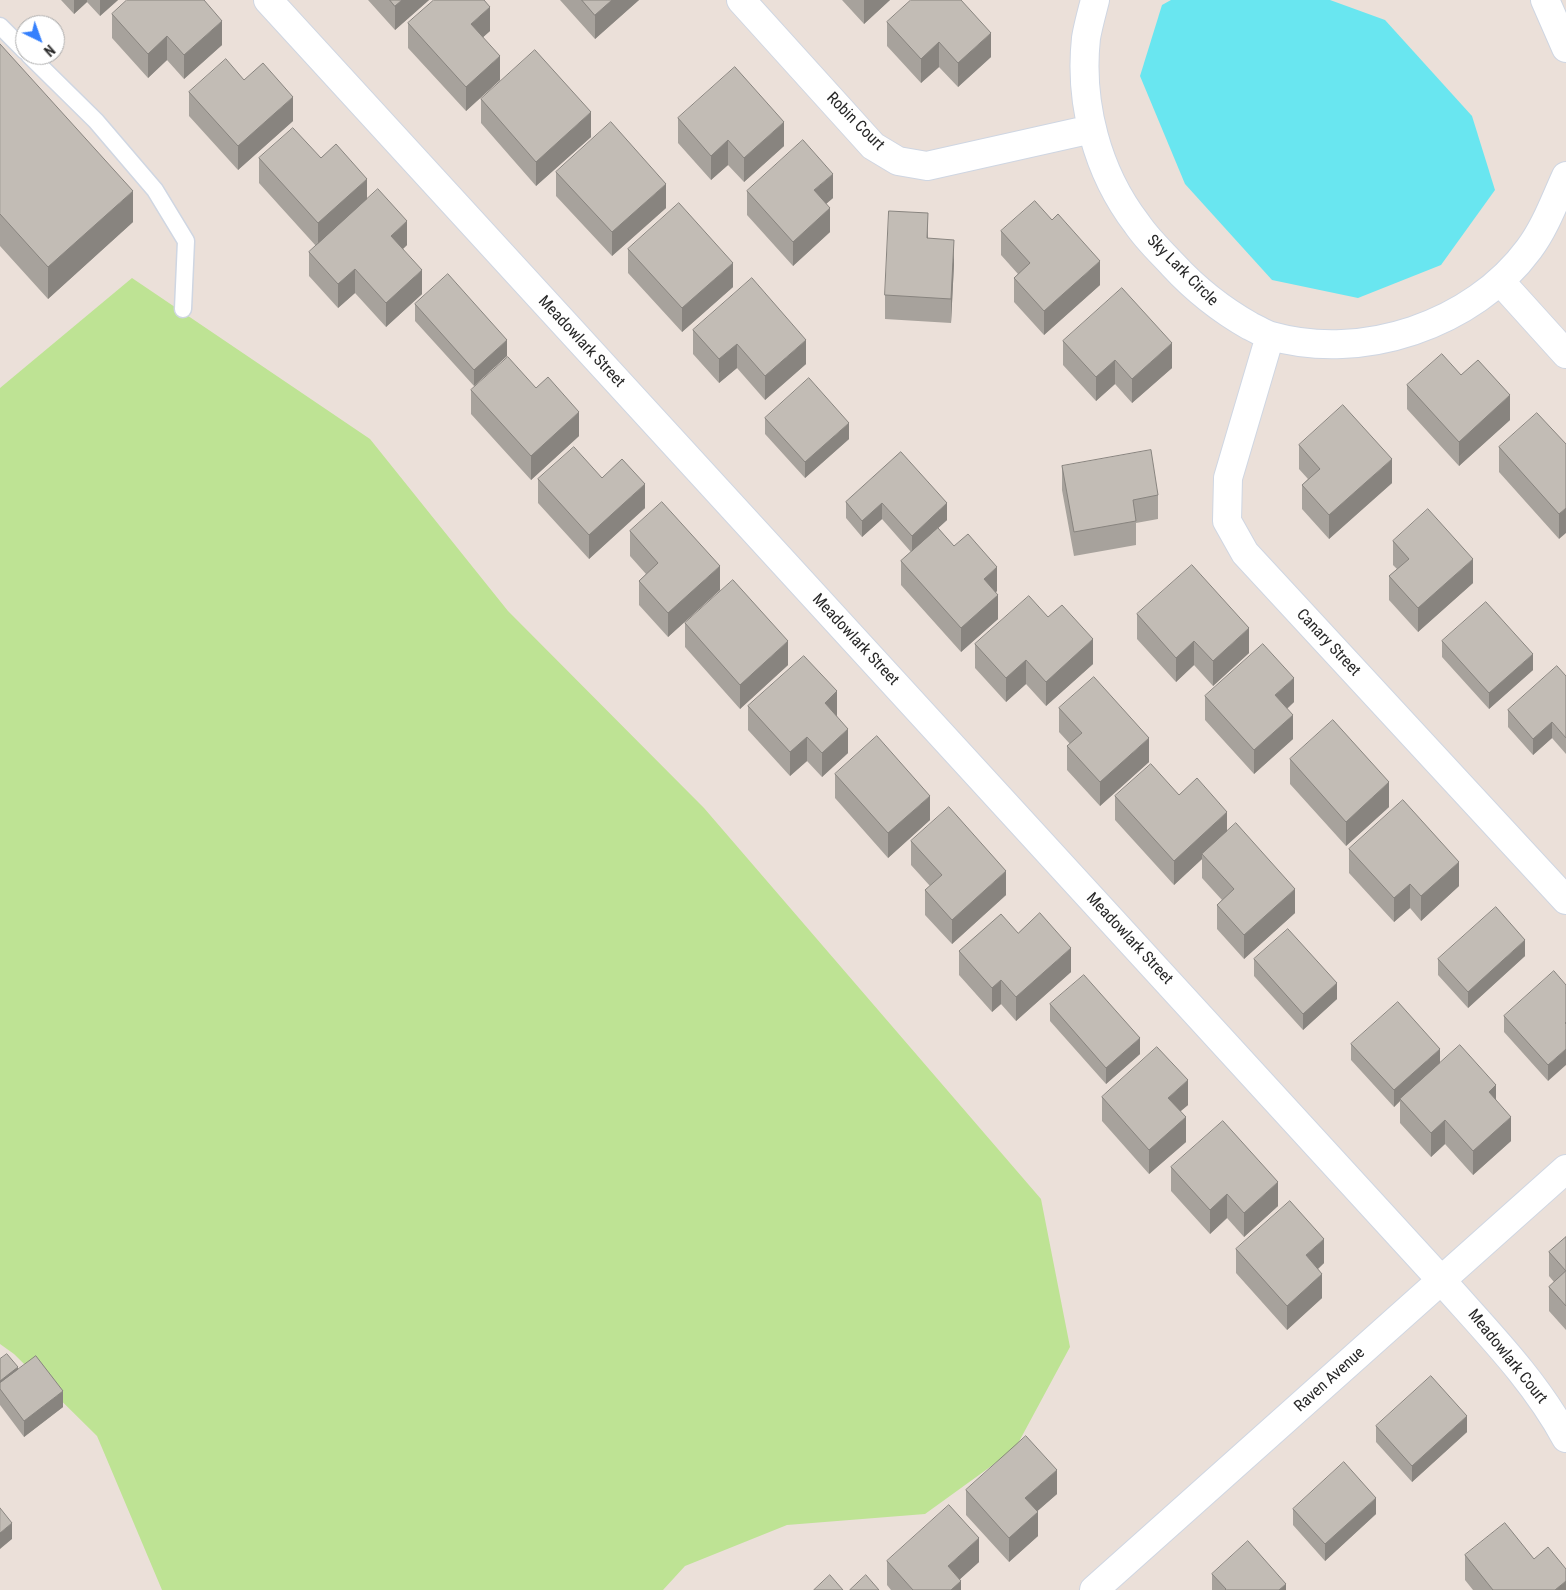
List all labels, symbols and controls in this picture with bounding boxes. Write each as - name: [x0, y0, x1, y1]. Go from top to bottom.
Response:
- north arrow: [15, 15, 65, 65]
- text: N: [41, 42, 58, 59]
- street label: Robin Court: [822, 89, 888, 155]
- street label: Sky Lark Circle: [1142, 231, 1222, 311]
- street label: Meadowlark Street: [534, 292, 628, 392]
- street label: Meadowlark Street: [808, 590, 902, 690]
- street label: Canary Street: [1292, 605, 1364, 681]
- street label: Meadowlark Street: [1082, 889, 1176, 989]
- street label: Meadowlark Court: [1463, 1306, 1551, 1408]
- street label: Raven Avenue: [1291, 1344, 1369, 1416]

